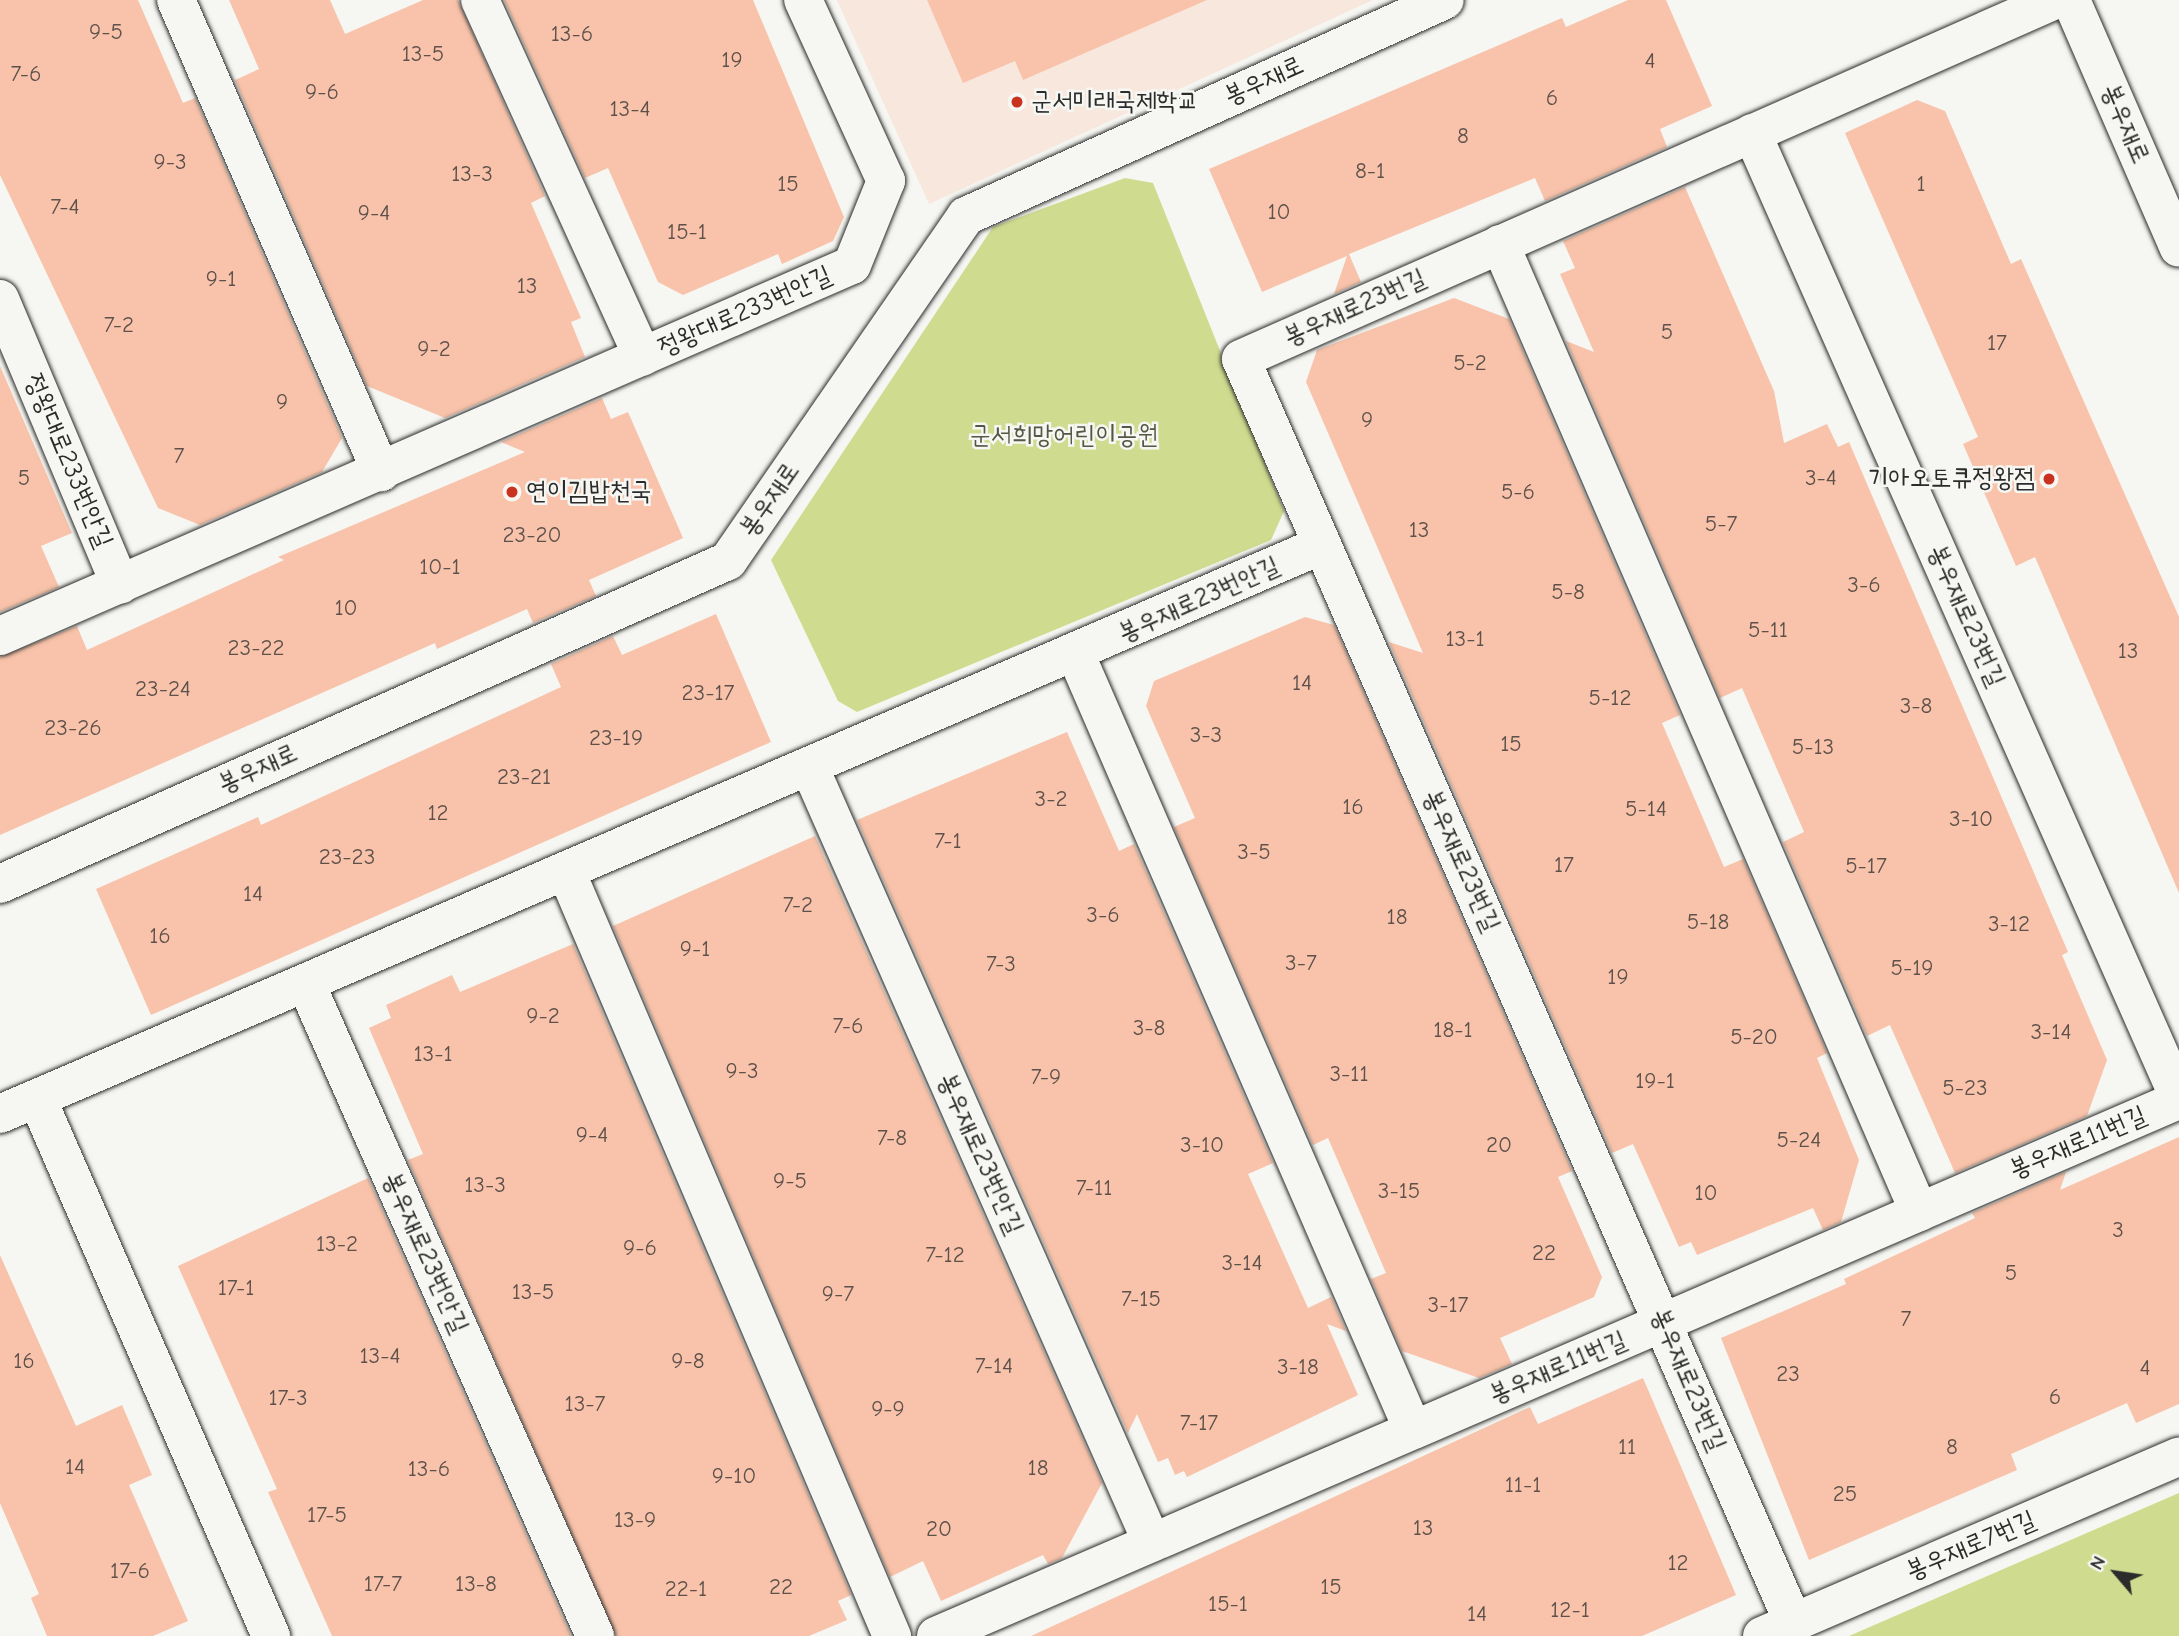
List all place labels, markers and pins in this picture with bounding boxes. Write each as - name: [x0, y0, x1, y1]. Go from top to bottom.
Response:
- place label: 군서미래국제학교: [1031, 86, 1198, 118]
- marker: 군서미래국제학교: [1009, 94, 1025, 110]
- place label: 기아오토큐정왕점: [1868, 463, 2035, 495]
- marker: 기아오토큐정왕점: [2041, 471, 2057, 487]
- place label: 연이김밥천국: [526, 476, 652, 508]
- marker: 연이김밥천국: [504, 484, 520, 500]

